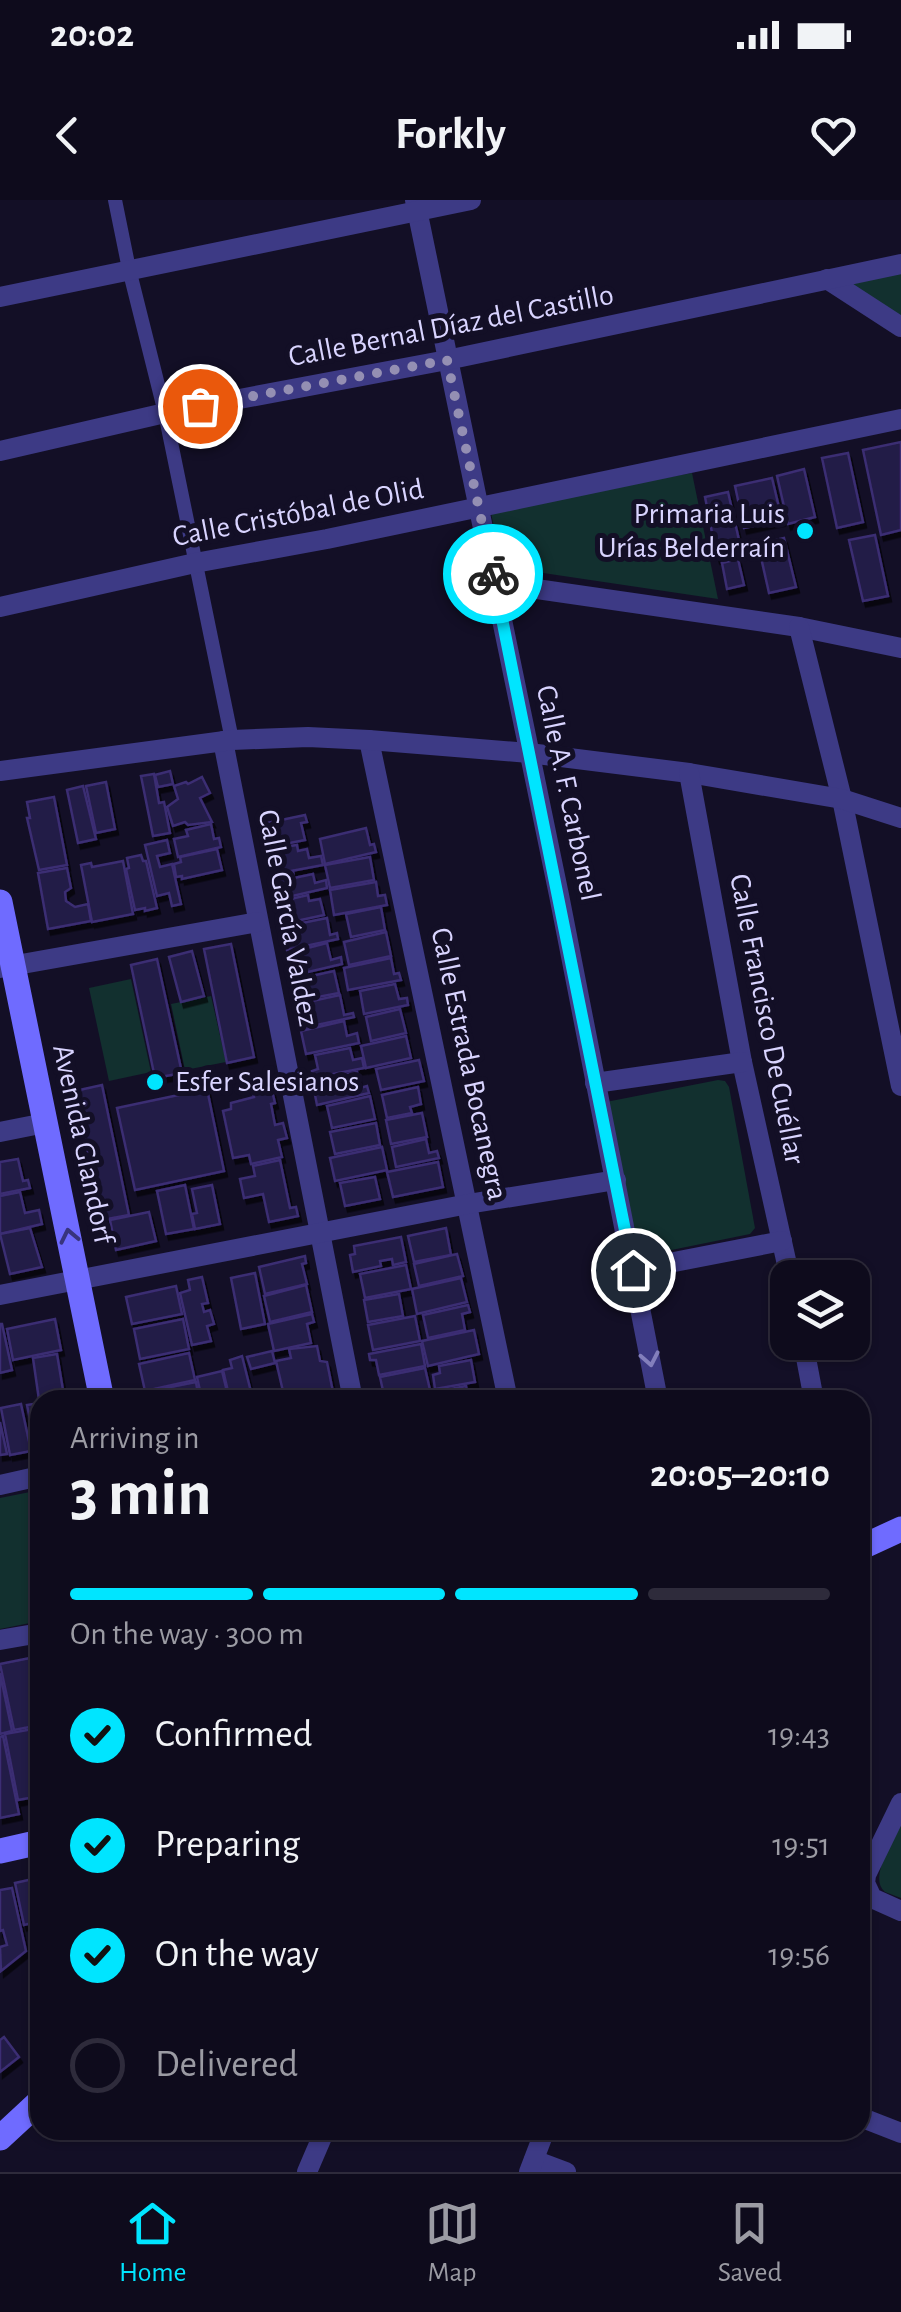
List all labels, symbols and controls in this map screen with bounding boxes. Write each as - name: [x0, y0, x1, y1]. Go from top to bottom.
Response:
- text: 20:02: [50, 16, 134, 54]
- icon: back: [40, 108, 95, 163]
- icon: heart: [806, 108, 861, 163]
- text: Forkly: [395, 112, 506, 157]
- street label: Calle Bernal Díaz del Castillo: [286, 280, 616, 372]
- pin: [158, 364, 243, 449]
- icon: bag: [173, 379, 228, 434]
- street label: Calle Cristóbal de Olid: [170, 474, 426, 552]
- place label: Primaria Luis Urías Belderraín: [598, 499, 785, 563]
- marker: Primaria Luis Urías Belderraín: [794, 520, 816, 542]
- courier: [443, 524, 543, 624]
- icon: bike: [466, 547, 521, 602]
- street label: Calle A. F. Carbonel: [531, 683, 605, 903]
- street label: Calle García Valdez: [252, 807, 324, 1029]
- street label: Calle Francisco De Cuéllar: [724, 871, 810, 1167]
- street label: Calle Estrada Bocanegra: [425, 925, 513, 1203]
- street label: Avenida Glandorf: [47, 1042, 119, 1248]
- place label: Esfer Salesianos: [175, 1067, 359, 1097]
- marker: Esfer Salesianos: [144, 1071, 166, 1093]
- one-way arrow: [60, 1228, 81, 1245]
- pin: [591, 1228, 676, 1313]
- icon: home: [606, 1243, 661, 1298]
- map controls: [770, 1260, 870, 1360]
- button: layers: [770, 1260, 870, 1360]
- one-way arrow: [639, 1351, 660, 1367]
- text: Arriving in: [70, 1422, 199, 1454]
- text: 20:05–20:10: [650, 1456, 830, 1494]
- text: 3 min: [70, 1462, 212, 1527]
- text: On the way · 300 m: [70, 1618, 304, 1650]
- icon: check: [70, 1708, 125, 1763]
- text: Confirmed: [155, 1716, 312, 1754]
- text: 19:43: [768, 1719, 830, 1751]
- icon: check: [70, 1818, 125, 1873]
- text: Preparing: [155, 1826, 300, 1864]
- text: 19:51: [772, 1829, 830, 1861]
- icon: check: [70, 1928, 125, 1983]
- text: On the way: [155, 1936, 319, 1974]
- text: 19:56: [768, 1939, 830, 1971]
- text: Delivered: [155, 2046, 298, 2084]
- tab: Home: [119, 2196, 186, 2290]
- tab: Map: [425, 2196, 480, 2290]
- tab: Saved: [718, 2196, 782, 2290]

